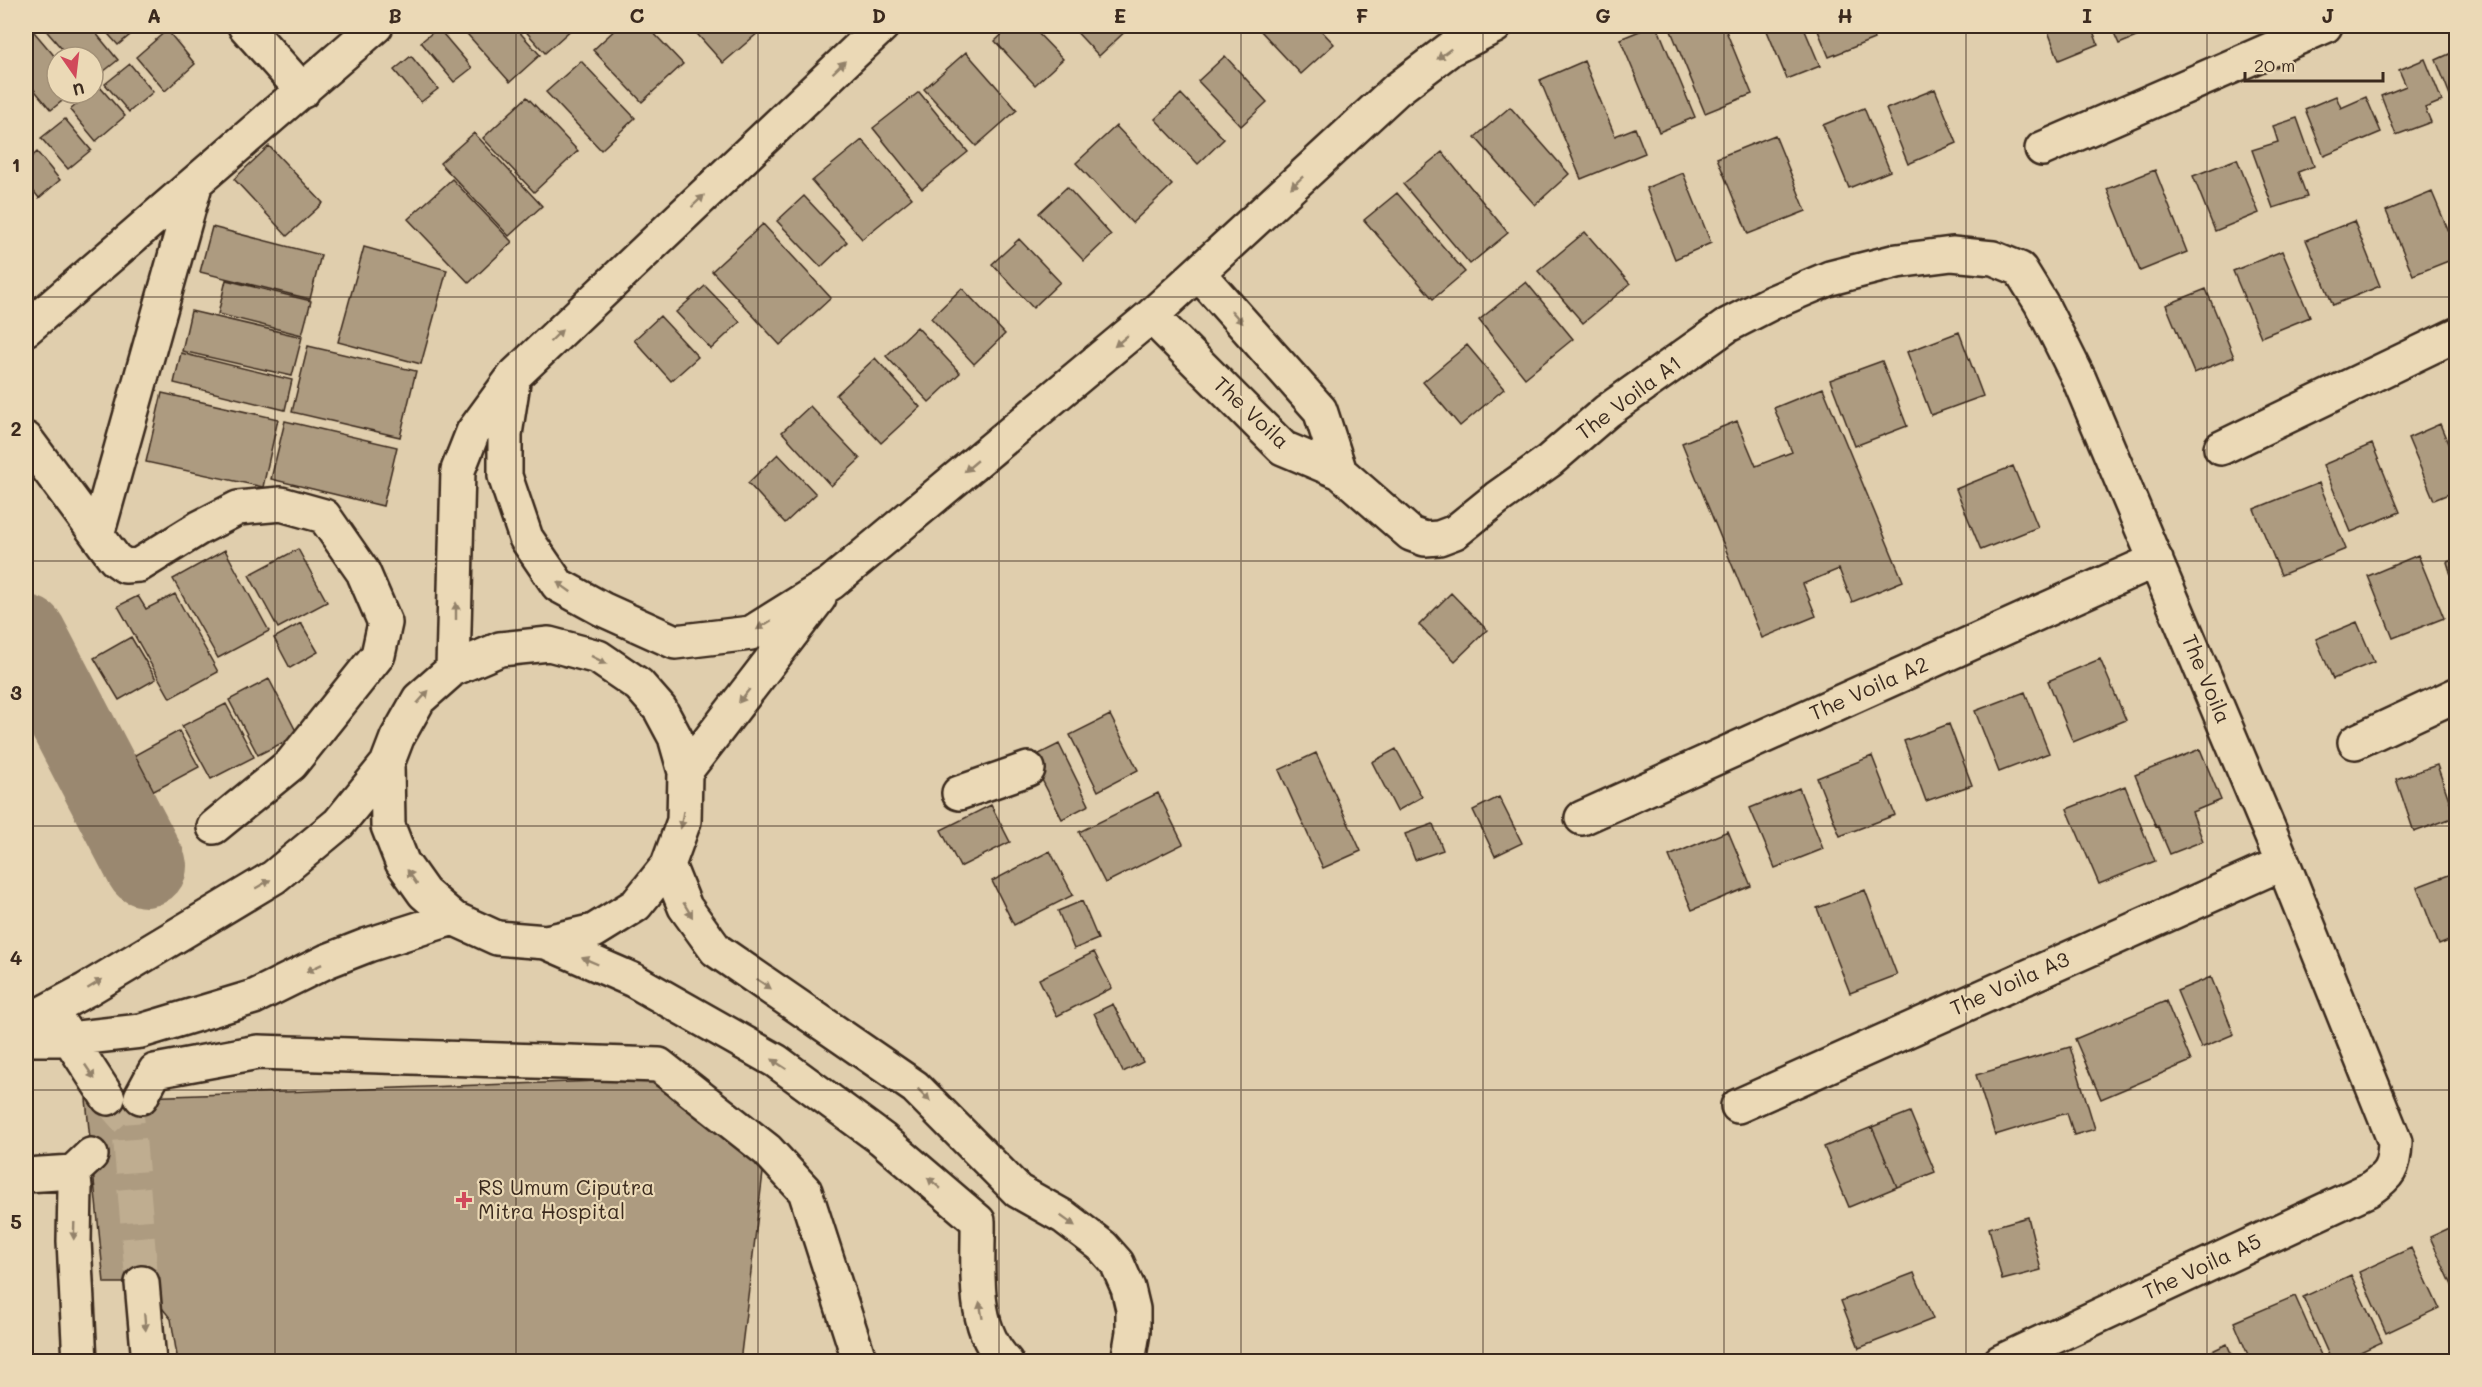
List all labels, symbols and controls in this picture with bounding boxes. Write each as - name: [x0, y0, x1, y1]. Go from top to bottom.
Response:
- text: A: [147, 2, 161, 28]
- text: B: [388, 2, 402, 28]
- text: C: [630, 2, 645, 28]
- text: D: [872, 2, 886, 28]
- text: E: [1114, 2, 1126, 28]
- text: F: [1356, 2, 1369, 28]
- text: G: [1595, 2, 1611, 28]
- text: H: [1837, 2, 1853, 28]
- text: I: [2082, 2, 2092, 28]
- text: J: [2321, 2, 2335, 28]
- north arrow: [45, 45, 105, 105]
- scale bar: [2245, 45, 2383, 83]
- one-way arrow: [1436, 47, 1451, 59]
- text: 20 m: [2254, 53, 2295, 77]
- one-way arrow: [831, 60, 846, 74]
- text: U: [71, 78, 87, 102]
- text: 1: [12, 151, 20, 177]
- one-way arrow: [1290, 175, 1305, 188]
- one-way arrow: [690, 195, 704, 209]
- one-way arrow: [1230, 309, 1244, 324]
- one-way arrow: [549, 329, 564, 343]
- one-way arrow: [1114, 334, 1129, 347]
- street label: The Voila A1: [1570, 349, 1686, 445]
- street label: The Voila: [1208, 370, 1296, 454]
- text: 2: [10, 415, 22, 441]
- one-way arrow: [964, 459, 979, 472]
- one-way arrow: [556, 581, 572, 593]
- one-way arrow: [451, 601, 461, 620]
- one-way arrow: [755, 619, 772, 630]
- street label: The Voila: [2177, 630, 2238, 727]
- street label: The Voila A2: [1805, 649, 1932, 726]
- one-way arrow: [591, 655, 608, 665]
- text: 3: [10, 679, 22, 705]
- one-way arrow: [738, 688, 751, 704]
- one-way arrow: [416, 690, 430, 705]
- one-way arrow: [678, 810, 687, 829]
- one-way arrow: [407, 868, 418, 885]
- one-way arrow: [255, 878, 271, 889]
- one-way arrow: [683, 902, 693, 919]
- text: 4: [10, 944, 23, 970]
- street label: The Voila A3: [1946, 944, 2073, 1021]
- one-way arrow: [580, 956, 598, 966]
- one-way arrow: [305, 963, 322, 973]
- one-way arrow: [756, 978, 772, 989]
- one-way arrow: [87, 979, 104, 990]
- one-way arrow: [772, 1058, 788, 1070]
- one-way arrow: [84, 1064, 95, 1080]
- one-way arrow: [916, 1088, 930, 1102]
- place label: RS Umum Ciputra Mitra Hospital: [478, 1173, 654, 1224]
- one-way arrow: [927, 1177, 942, 1190]
- marker: RS Umum Ciputra Mitra Hospital: [455, 1191, 473, 1209]
- text: 5: [10, 1208, 22, 1234]
- one-way arrow: [1060, 1215, 1076, 1227]
- one-way arrow: [69, 1221, 79, 1240]
- street label: The Voila A5: [2138, 1226, 2265, 1305]
- one-way arrow: [977, 1301, 986, 1320]
- one-way arrow: [141, 1313, 150, 1332]

